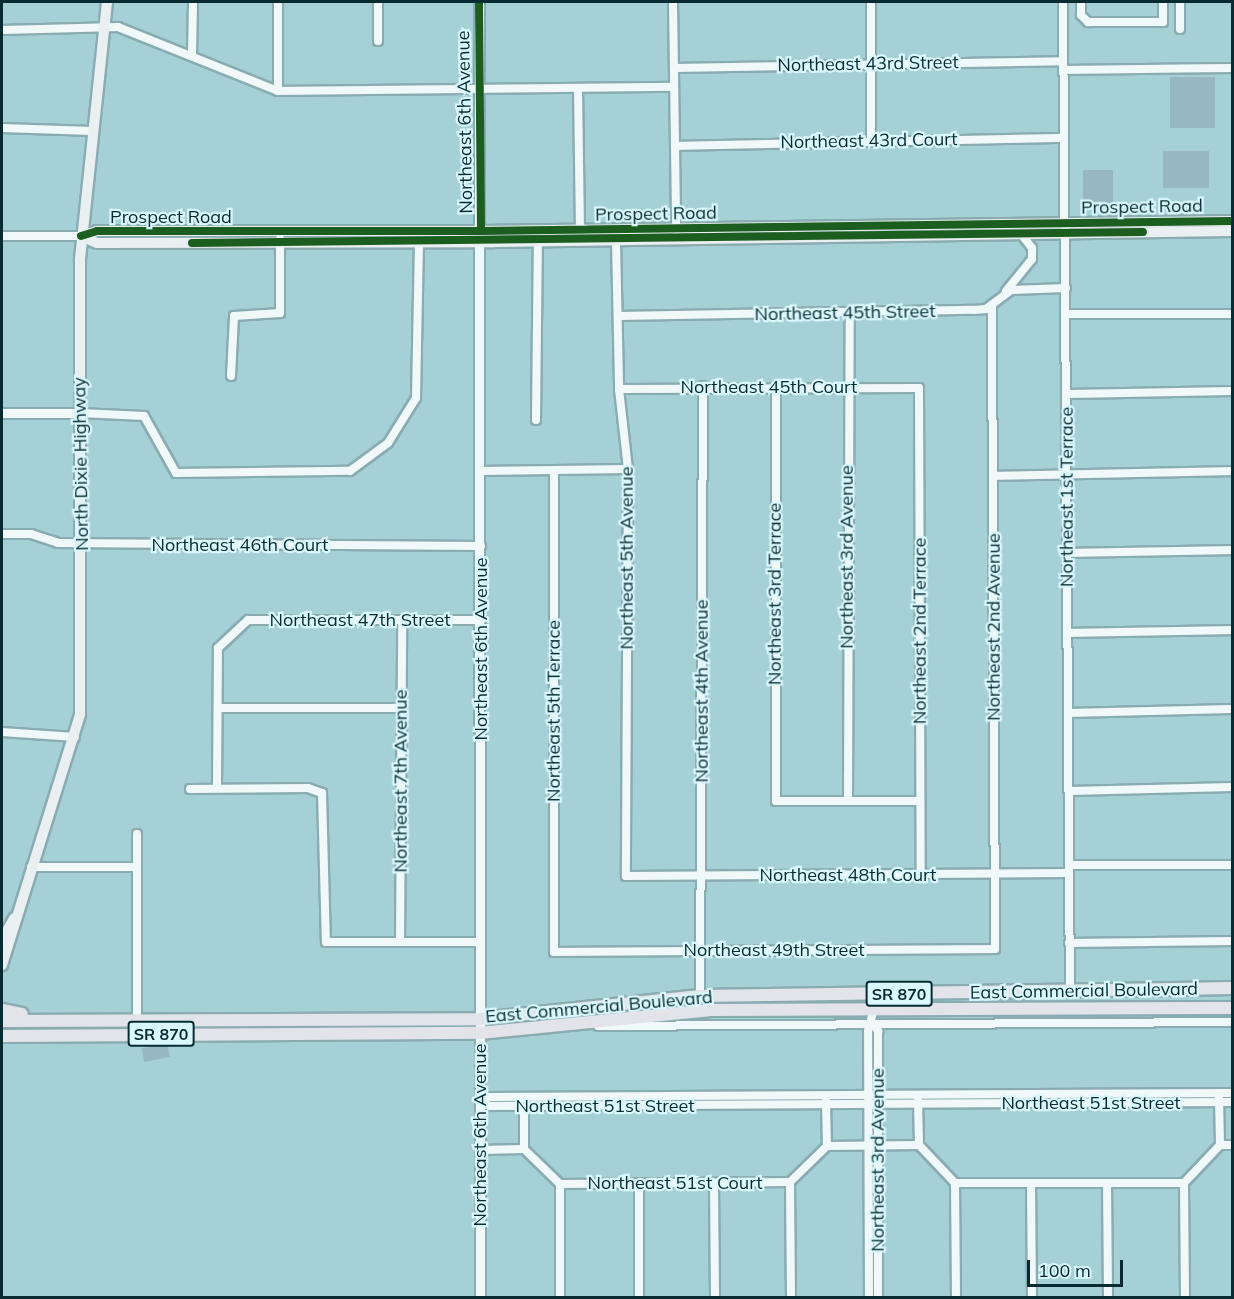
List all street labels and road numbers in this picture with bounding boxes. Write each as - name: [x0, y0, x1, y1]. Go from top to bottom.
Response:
- street label: Northeast 6th Avenue: [453, 30, 477, 214]
- street label: Northeast 43rd Street: [777, 52, 959, 76]
- street label: Northeast 43rd Court: [780, 129, 958, 153]
- street label: Prospect Road: [1081, 195, 1203, 219]
- street label: Prospect Road: [595, 202, 717, 226]
- street label: Prospect Road: [110, 206, 232, 228]
- street label: Northeast 45th Street: [754, 301, 936, 325]
- street label: Northeast 45th Court: [681, 376, 857, 398]
- street label: North Dixie Highway: [69, 377, 93, 551]
- street label: Northeast 1st Terrace: [1056, 407, 1078, 587]
- street label: Northeast 3rd Avenue: [836, 465, 858, 649]
- street label: Northeast 5th Avenue: [616, 466, 638, 650]
- street label: Northeast 3rd Terrace: [764, 503, 786, 685]
- street label: Northeast 2nd Avenue: [983, 533, 1005, 721]
- street label: Northeast 46th Court: [152, 534, 328, 556]
- street label: Northeast 2nd Terrace: [909, 538, 931, 724]
- street label: Northeast 6th Avenue: [470, 557, 492, 741]
- street label: Northeast 4th Avenue: [691, 599, 713, 783]
- street label: Northeast 47th Street: [270, 609, 450, 631]
- street label: Northeast 5th Terrace: [543, 620, 565, 802]
- street label: Northeast 7th Avenue: [390, 689, 412, 873]
- street label: Northeast 48th Court: [760, 864, 936, 886]
- street label: Northeast 49th Street: [684, 939, 864, 961]
- street label: East Commercial Boulevard: [970, 978, 1198, 1004]
- road number: SR 870: [864, 981, 934, 1007]
- street label: East Commercial Boulevard: [484, 986, 714, 1028]
- road number: SR 870: [126, 1021, 195, 1047]
- street label: Northeast 6th Avenue: [469, 1043, 491, 1227]
- street label: Northeast 3rd Avenue: [867, 1068, 889, 1252]
- street label: Northeast 51st Street: [1001, 1092, 1181, 1114]
- street label: Northeast 51st Street: [515, 1095, 695, 1117]
- street label: Northeast 51st Court: [587, 1172, 763, 1194]

